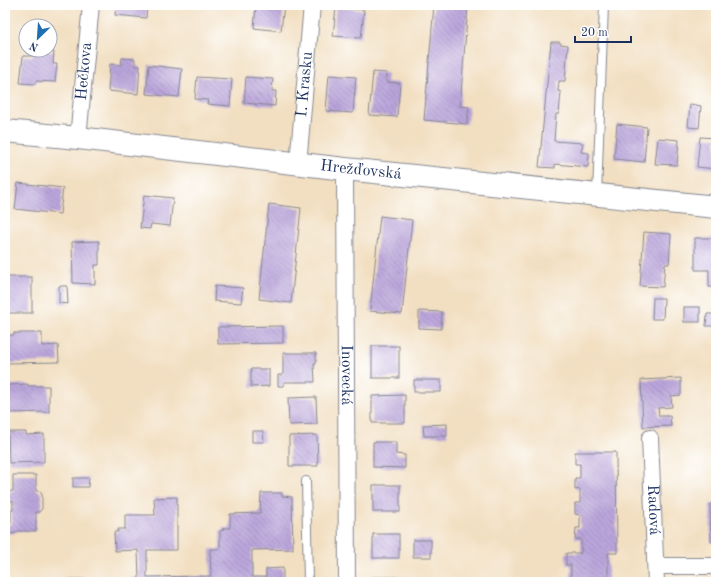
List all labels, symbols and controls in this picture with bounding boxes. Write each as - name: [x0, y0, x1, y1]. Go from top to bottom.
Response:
- north arrow: [18, 18, 58, 58]
- scale bar: [575, 18, 631, 44]
- text: 20 m: [581, 27, 608, 39]
- text: N: [28, 39, 41, 52]
- street label: Hečkova: [74, 41, 95, 101]
- street label: I. Krasku: [294, 50, 316, 118]
- street label: Hrežďovská: [319, 158, 402, 183]
- street label: Inovecká: [338, 345, 354, 405]
- street label: Radová: [644, 484, 662, 536]

